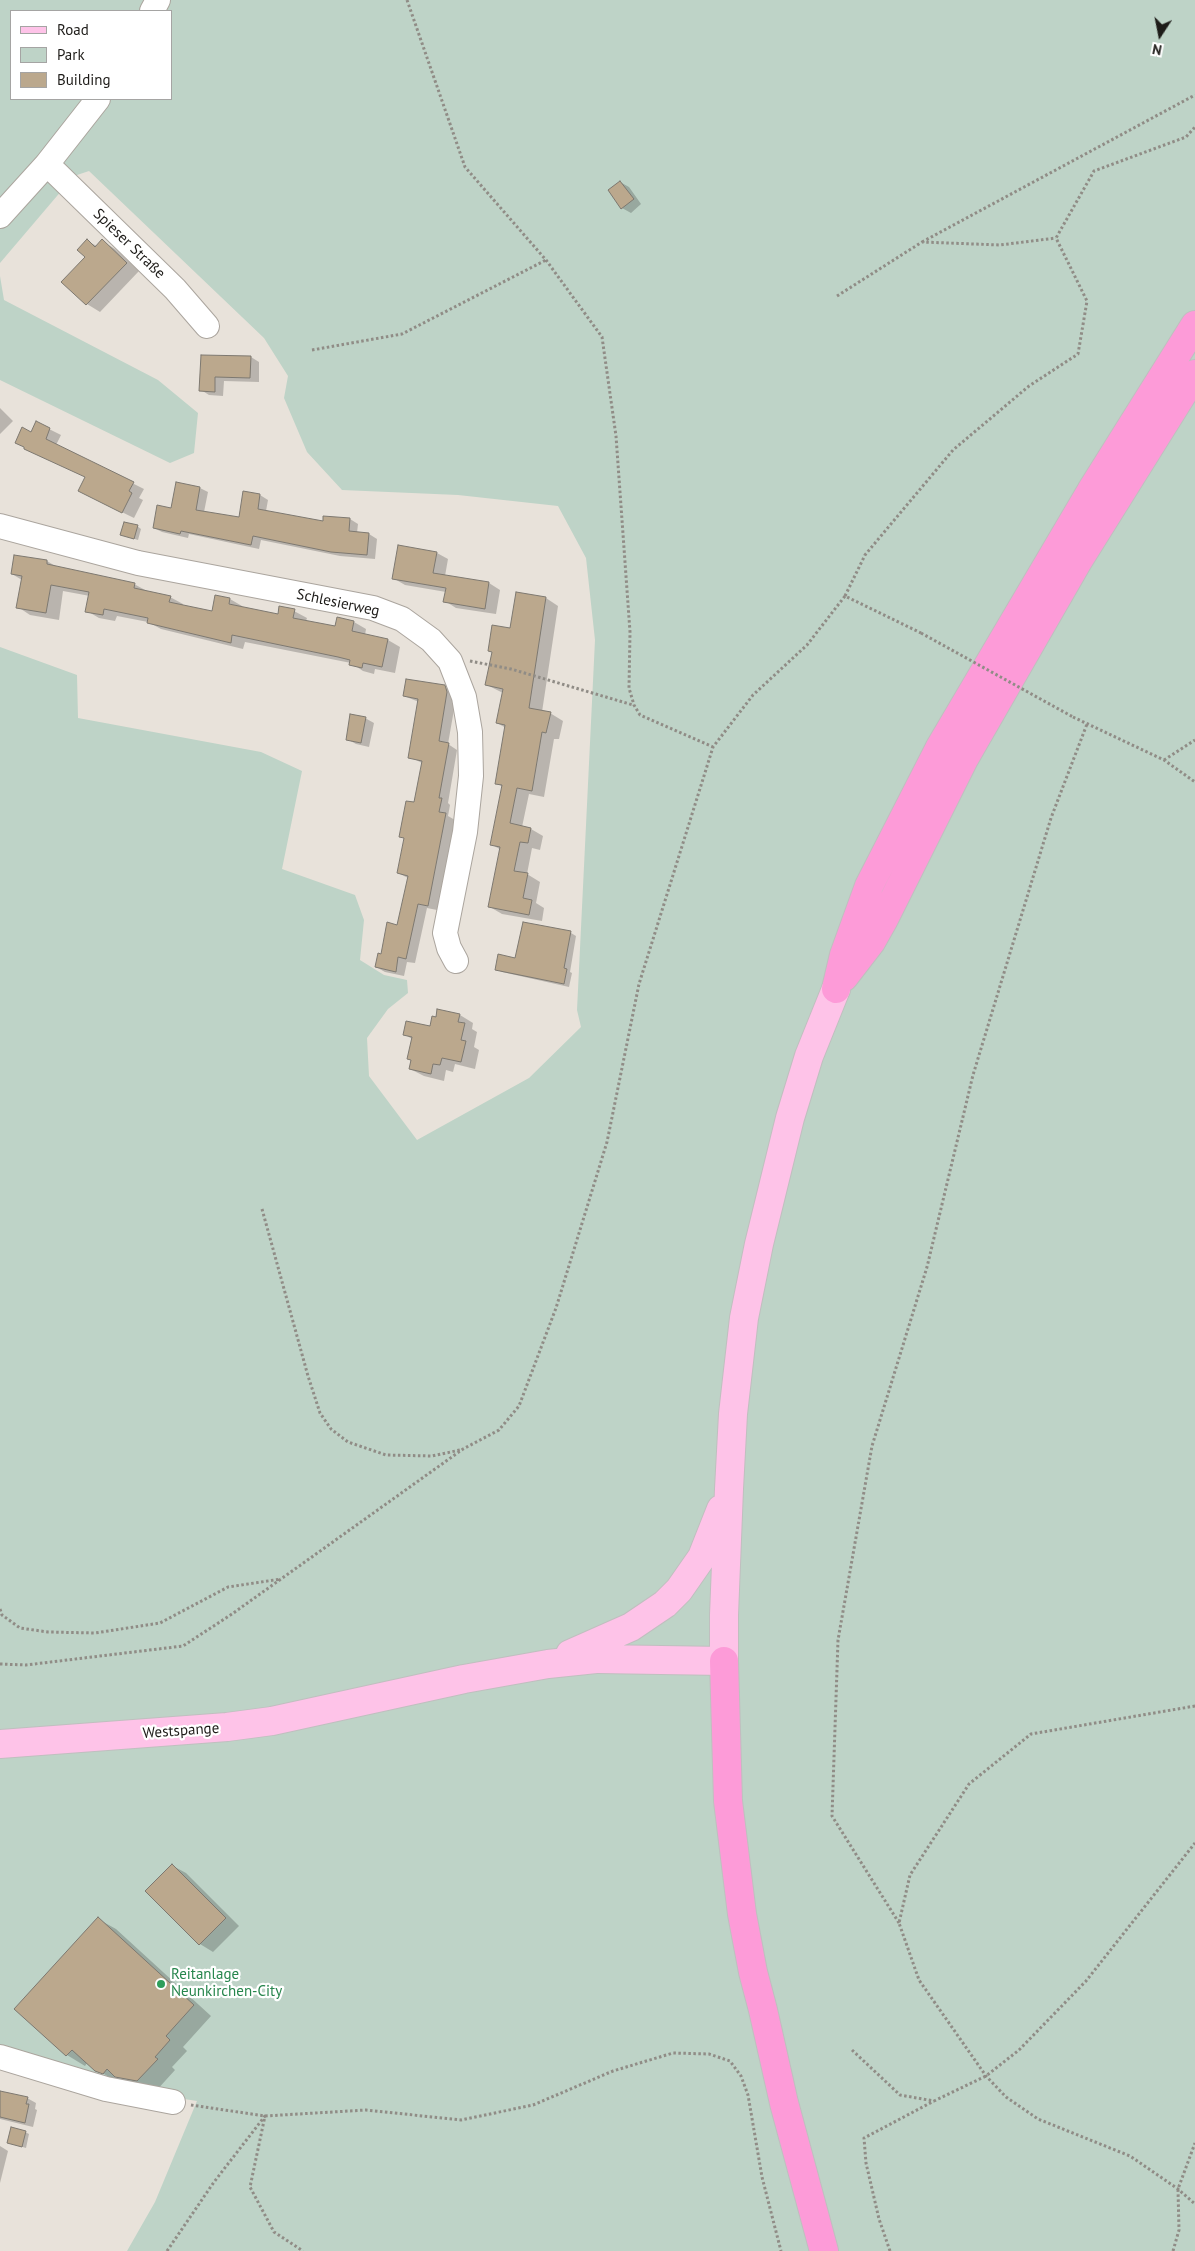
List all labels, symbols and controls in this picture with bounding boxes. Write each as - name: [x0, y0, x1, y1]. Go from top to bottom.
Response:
- legend: [10, 10, 172, 100]
- north arrow: [1135, 10, 1185, 60]
- text: Road: [57, 20, 89, 39]
- text: N: [1151, 40, 1163, 59]
- text: Park: [57, 45, 85, 64]
- text: Building: [57, 70, 111, 89]
- street label: Spieser Straße: [89, 205, 169, 283]
- street label: Schlesierweg: [295, 585, 381, 621]
- street label: Westspange: [142, 1719, 220, 1743]
- place label: Reitanlage Neunkirchen-City: [171, 1966, 282, 2001]
- marker: Reitanlage Neunkirchen-City: [155, 1978, 167, 1990]

